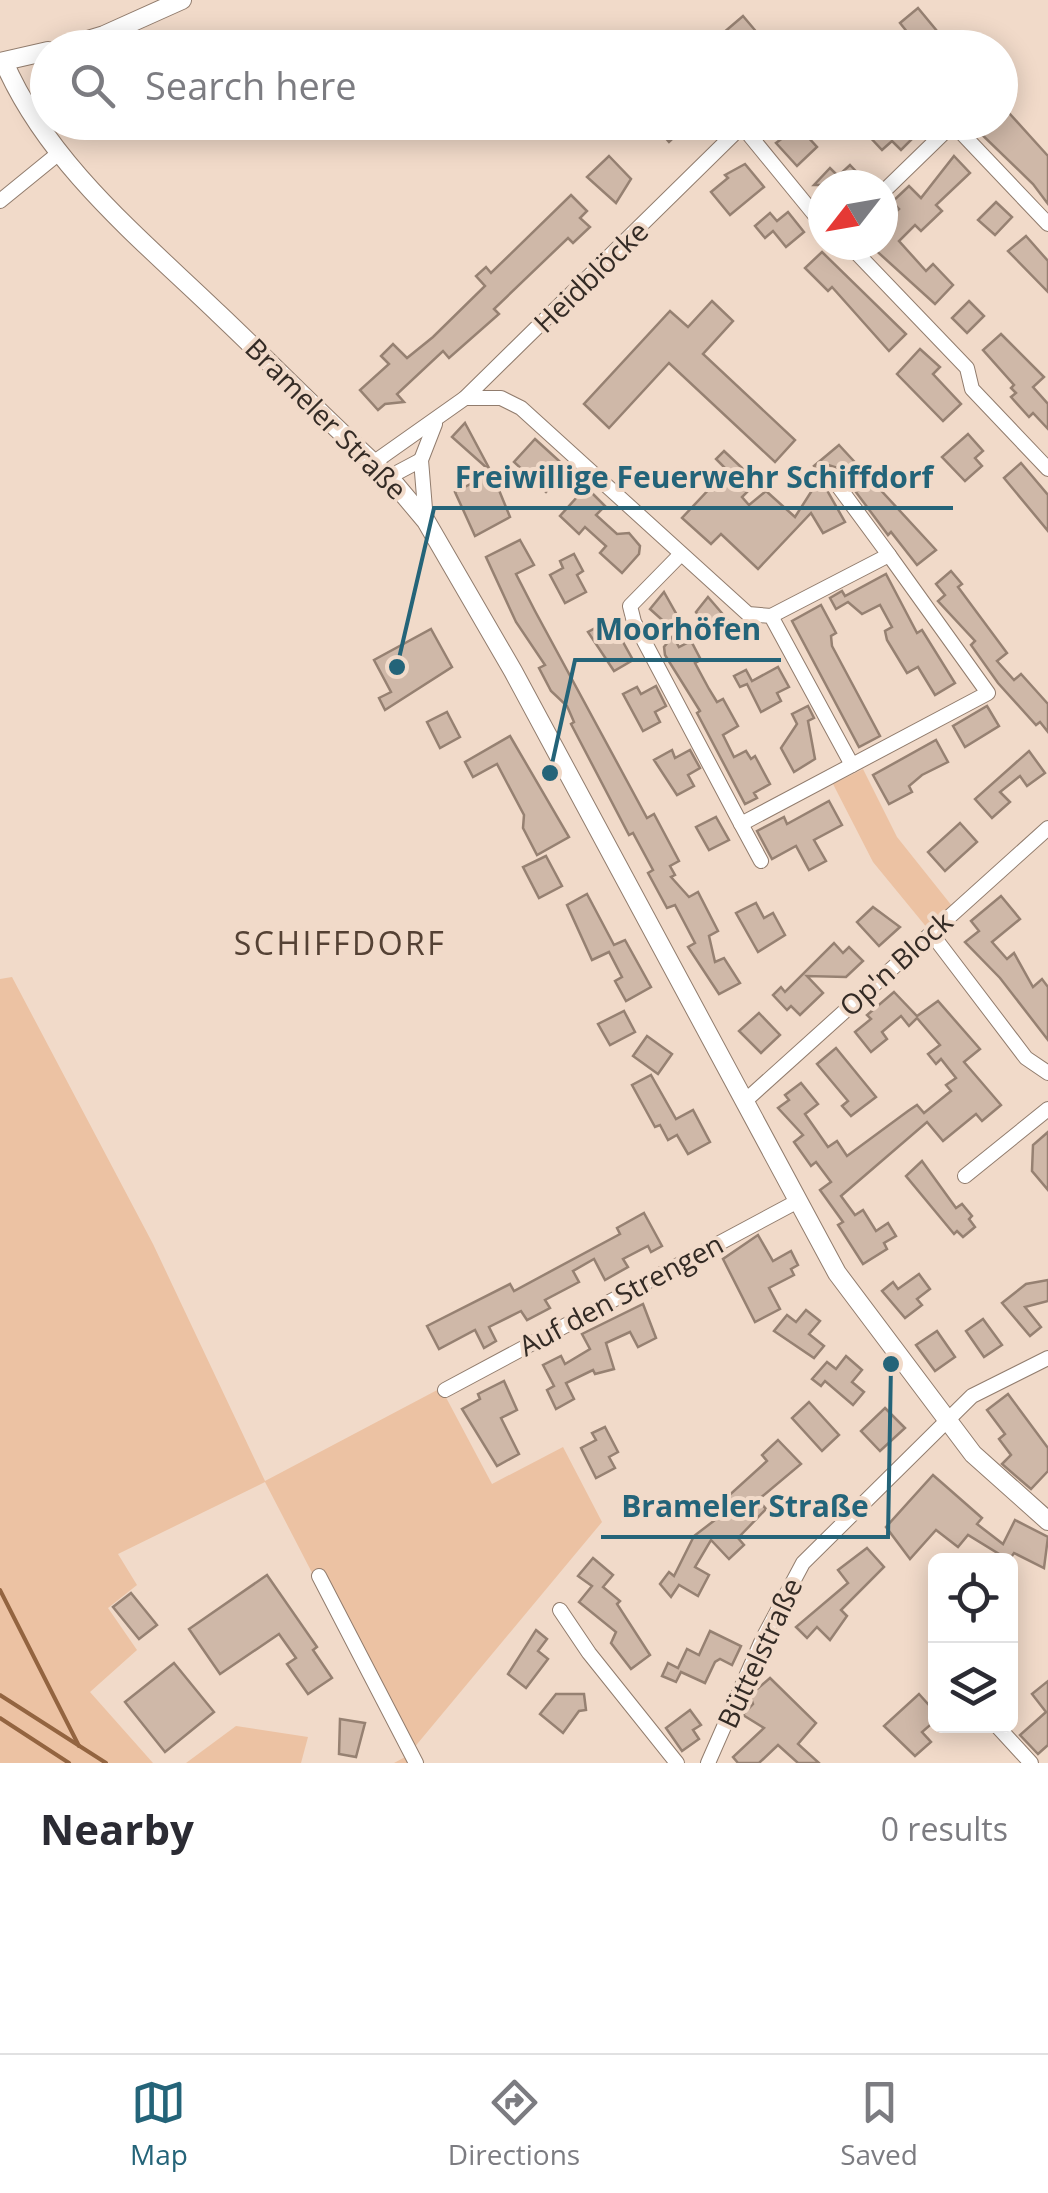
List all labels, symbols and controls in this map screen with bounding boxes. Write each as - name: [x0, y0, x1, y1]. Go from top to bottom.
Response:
- search box: [30, 30, 1018, 140]
- icon: search: [65, 58, 120, 113]
- text: Search here: [145, 59, 357, 111]
- north arrow: [808, 170, 898, 260]
- street label: Heidblöcke: [525, 212, 656, 340]
- street label: Brameler Straße: [238, 329, 416, 507]
- callout: Freiwillige Feuerwehr Schiffdorf: [434, 448, 953, 508]
- text: Freiwillige Feuerwehr Schiffdorf: [455, 456, 935, 497]
- callout: Moorhöfen: [575, 600, 781, 660]
- text: Moorhöfen: [595, 608, 761, 649]
- street label: Op'n Block: [831, 902, 960, 1024]
- district label: SCHIFFDORF: [234, 921, 446, 964]
- street label: Auf den Strengen: [512, 1224, 730, 1364]
- callout: Brameler Straße: [601, 1477, 888, 1537]
- text: Brameler Straße: [621, 1485, 869, 1526]
- map controls: [928, 1553, 1018, 1733]
- button: locate: [928, 1553, 1018, 1643]
- street label: Büttelstraße: [708, 1571, 810, 1734]
- button: layers: [928, 1643, 1018, 1733]
- text: Nearby: [40, 1800, 194, 1857]
- text: 0 results: [881, 1807, 1008, 1850]
- tab: Map: [130, 2075, 188, 2173]
- tab: Directions: [448, 2075, 580, 2173]
- tab: Saved: [840, 2075, 918, 2173]

